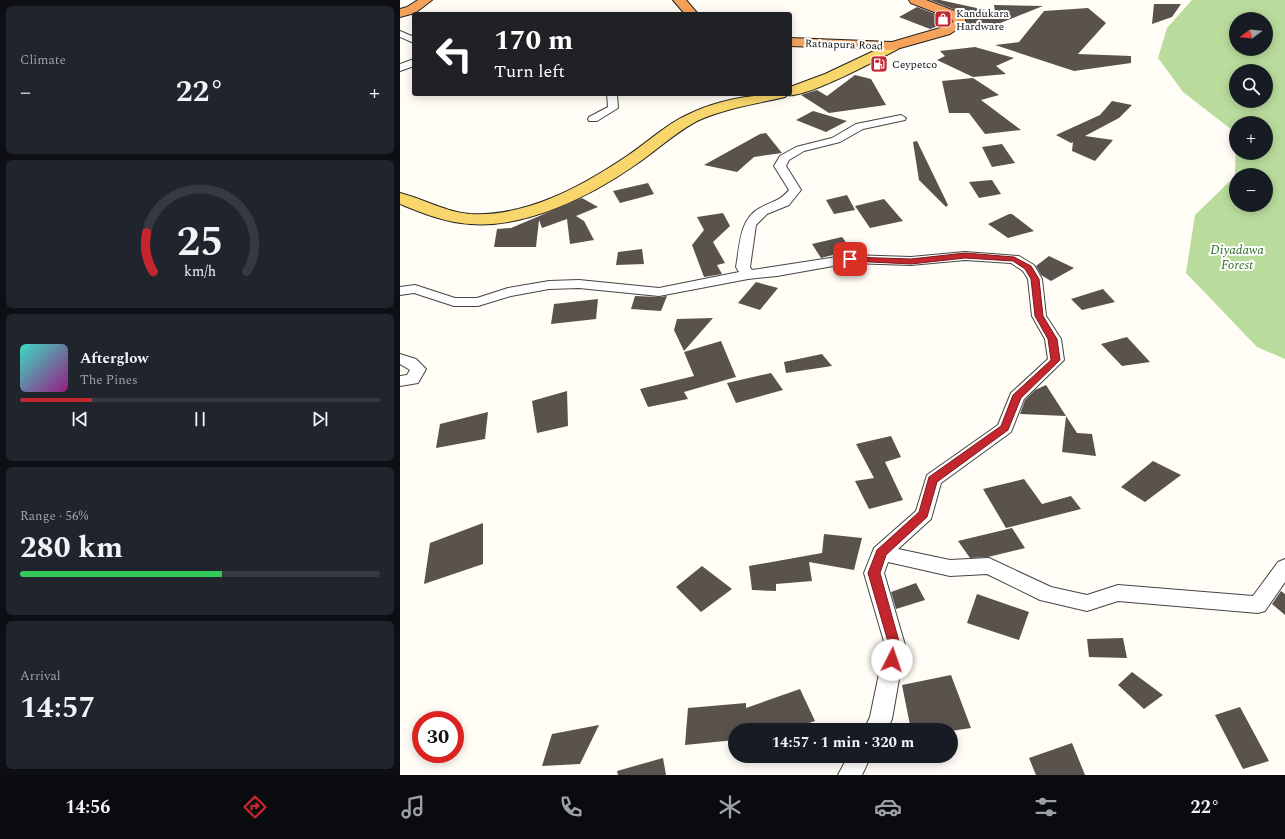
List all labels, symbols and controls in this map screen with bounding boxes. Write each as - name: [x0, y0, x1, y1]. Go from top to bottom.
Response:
- place label: Kandukara Hardware: [956, 5, 1010, 35]
- shop icon: Kandukara Hardware: [933, 9, 953, 29]
- north arrow: [1229, 12, 1273, 56]
- map controls: [1229, 12, 1273, 212]
- text: 170 m: [494, 19, 573, 62]
- icon: left: [428, 28, 480, 80]
- street label: Ratnapura Road: [805, 35, 883, 54]
- text: Climate: [20, 50, 66, 70]
- fuel station icon: Ceypetco: [869, 54, 889, 74]
- place label: Ceypetco: [892, 56, 937, 73]
- text: Turn left: [494, 58, 565, 85]
- button: search: [1229, 64, 1273, 108]
- text: 22°: [176, 69, 224, 115]
- text: −: [20, 76, 31, 109]
- text: +: [369, 76, 380, 109]
- button: +: [1229, 116, 1273, 160]
- button: −: [1229, 168, 1273, 212]
- text: 25: [177, 210, 223, 273]
- park label: Diyadawa Forest: [1210, 240, 1264, 275]
- pin: [833, 242, 867, 276]
- icon: arrive: [839, 248, 861, 270]
- text: km/h: [184, 260, 216, 282]
- text: Afterglow: [80, 347, 148, 370]
- text: The Pines: [80, 370, 138, 390]
- icon: previous: [69, 408, 91, 430]
- icon: pause: [189, 408, 211, 430]
- icon: next: [309, 408, 331, 430]
- text: Range · 56%: [20, 506, 88, 526]
- text: 280 km: [20, 525, 123, 571]
- position arrow: [871, 639, 913, 681]
- text: Arrival: [20, 666, 61, 686]
- text: 14:57: [20, 685, 95, 731]
- speed limit sign: 30: [412, 711, 464, 763]
- text: 14:57 · 1 min · 320 m: [772, 731, 914, 754]
- icon: directions: [241, 793, 269, 821]
- icon: music: [399, 793, 427, 821]
- icon: phone: [557, 793, 585, 821]
- icon: climate: [716, 793, 744, 821]
- icon: car: [874, 793, 902, 821]
- icon: filters: [1032, 793, 1060, 821]
- text: 14:56: [65, 794, 110, 821]
- text: 22°: [1191, 794, 1220, 821]

